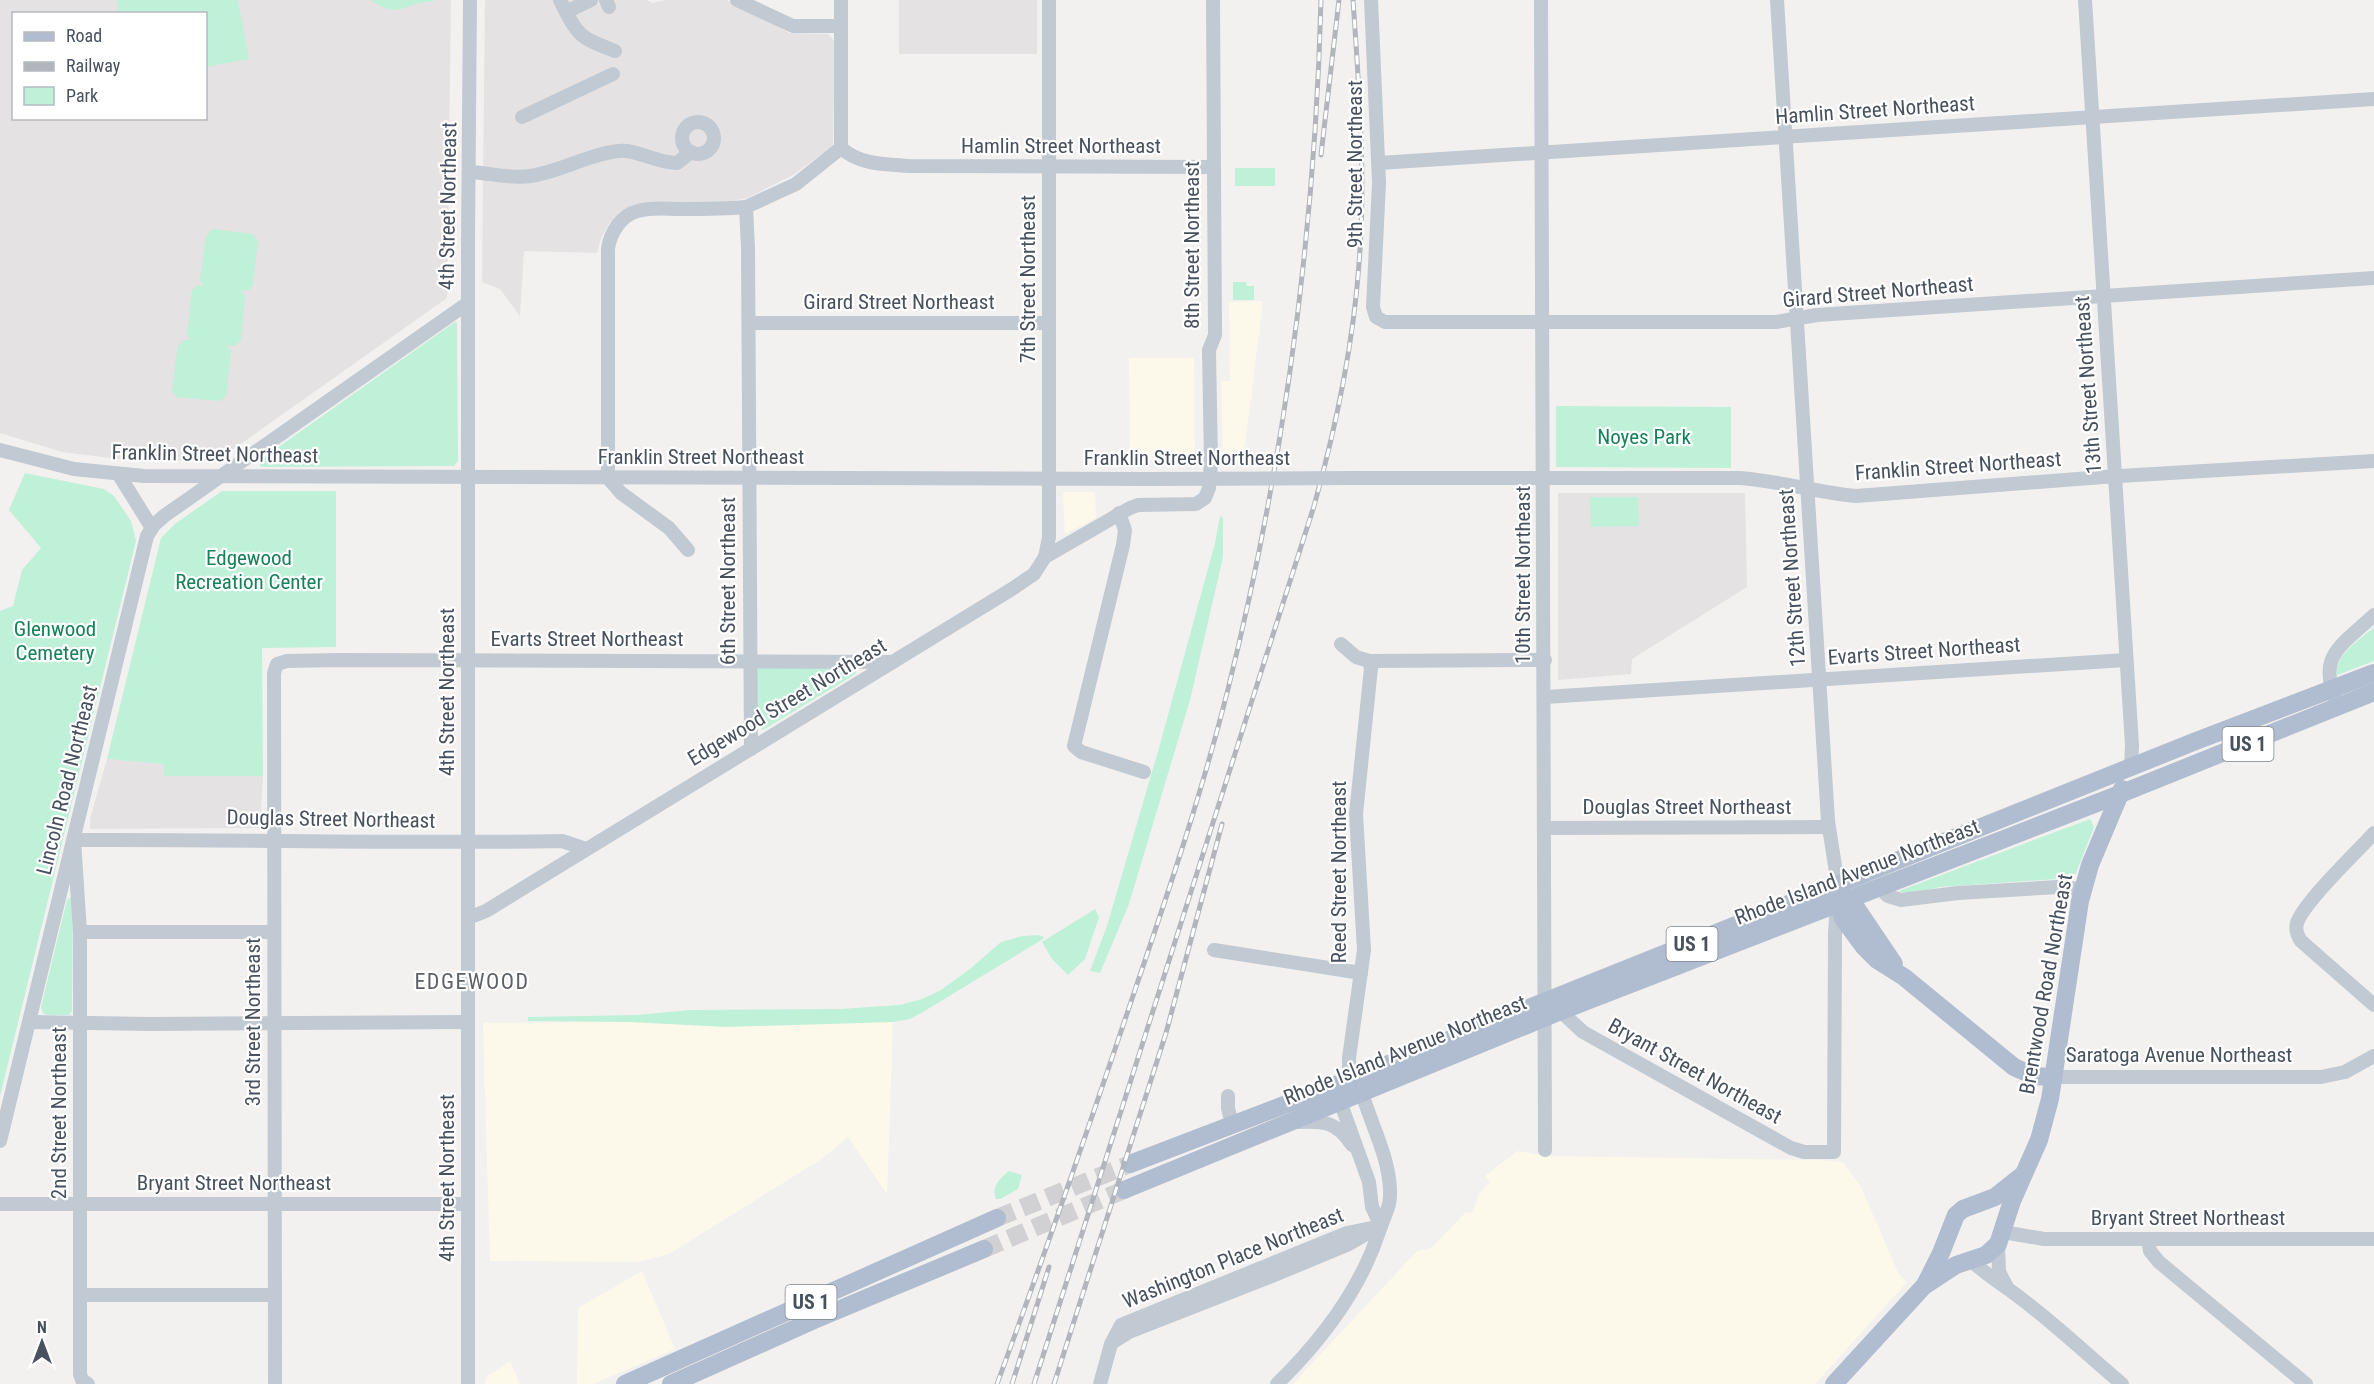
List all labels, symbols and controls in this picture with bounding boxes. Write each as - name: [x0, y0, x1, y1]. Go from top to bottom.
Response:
- legend: [12, 12, 207, 120]
- text: Road: [66, 25, 102, 46]
- text: Railway: [66, 55, 121, 76]
- street label: 9th Street Northeast: [1343, 80, 1367, 248]
- text: Park: [66, 85, 98, 106]
- street label: Hamlin Street Northeast: [1774, 91, 1976, 129]
- street label: 4th Street Northeast: [435, 122, 461, 290]
- street label: Hamlin Street Northeast: [961, 134, 1161, 158]
- street label: 8th Street Northeast: [1180, 161, 1204, 329]
- street label: 7th Street Northeast: [1016, 195, 1040, 363]
- street label: Girard Street Northeast: [1782, 272, 1974, 312]
- street label: Girard Street Northeast: [803, 290, 995, 314]
- street label: 13th Street Northeast: [2070, 295, 2106, 475]
- park label: Noyes Park: [1597, 425, 1691, 449]
- street label: Franklin Street Northeast: [111, 440, 319, 468]
- street label: Franklin Street Northeast: [598, 445, 804, 469]
- street label: Franklin Street Northeast: [1084, 446, 1290, 470]
- street label: Franklin Street Northeast: [1854, 447, 2062, 485]
- street label: 10th Street Northeast: [1511, 486, 1535, 664]
- street label: 12th Street Northeast: [1774, 488, 1810, 668]
- street label: 6th Street Northeast: [716, 497, 740, 665]
- park label: Edgewood Recreation Center: [175, 546, 323, 594]
- street label: 4th Street Northeast: [435, 608, 459, 776]
- park label: Glenwood Cemetery: [14, 617, 96, 665]
- street label: Evarts Street Northeast: [490, 627, 684, 651]
- street label: Evarts Street Northeast: [1827, 632, 2021, 670]
- street label: Edgewood Street Northeast: [683, 633, 891, 771]
- street label: Lincoln Road Northeast: [32, 683, 102, 877]
- road number: US 1: [2222, 727, 2274, 761]
- street label: Reed Street Northeast: [1327, 781, 1351, 963]
- street label: Douglas Street Northeast: [1583, 795, 1791, 819]
- street label: Douglas Street Northeast: [226, 805, 436, 833]
- street label: Rhode Island Avenue Northeast: [1731, 814, 1983, 930]
- street label: Brentwood Road Northeast: [2015, 872, 2077, 1096]
- road number: US 1: [1666, 927, 1718, 961]
- street label: 3rd Street Northeast: [241, 938, 265, 1106]
- district label: EDGEWOOD: [414, 969, 530, 994]
- street label: Rhode Island Avenue Northeast: [1280, 990, 1530, 1110]
- street label: Bryant Street Northeast: [1604, 1013, 1786, 1129]
- street label: 2nd Street Northeast: [47, 1027, 71, 1199]
- street label: Saratoga Avenue Northeast: [2066, 1043, 2292, 1067]
- street label: 4th Street Northeast: [435, 1094, 459, 1262]
- street label: Bryant Street Northeast: [137, 1171, 331, 1195]
- street label: Washington Place Northeast: [1119, 1203, 1347, 1313]
- street label: Bryant Street Northeast: [2091, 1206, 2285, 1230]
- road number: US 1: [786, 1285, 836, 1319]
- north arrow: [12, 1312, 72, 1372]
- text: N: [37, 1318, 47, 1337]

